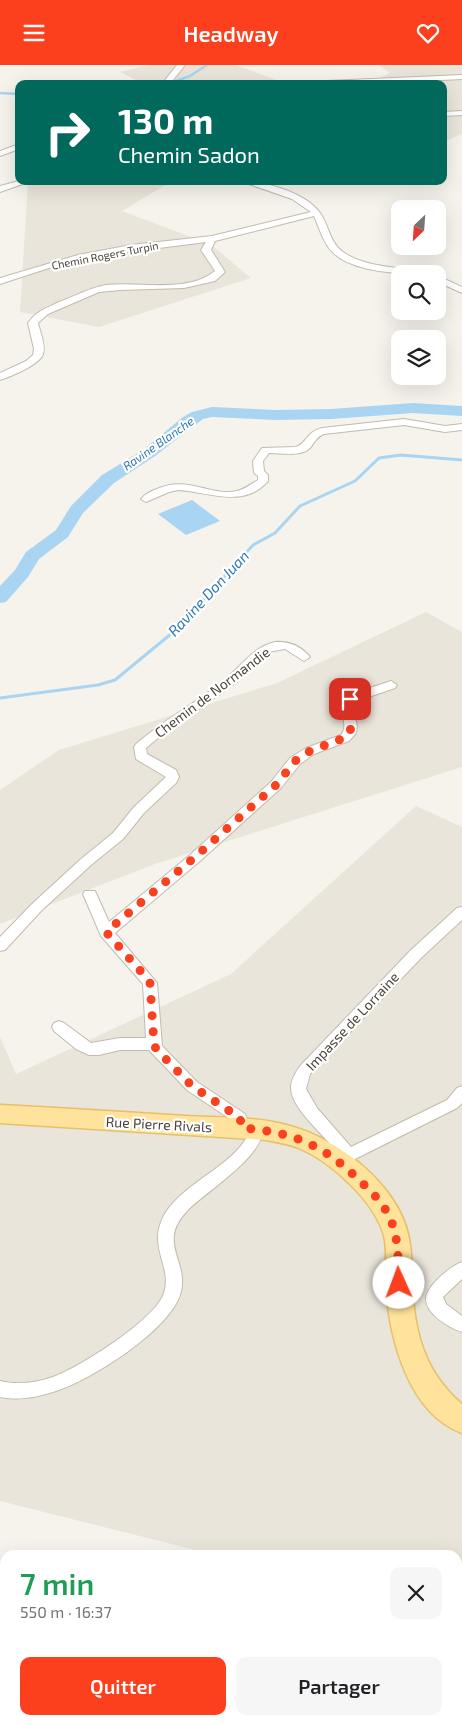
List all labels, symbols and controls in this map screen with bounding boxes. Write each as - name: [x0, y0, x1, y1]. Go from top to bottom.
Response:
- icon: menu: [20, 19, 48, 47]
- icon: heart: [414, 19, 442, 47]
- text: Headway: [183, 20, 279, 46]
- text: 130 m: [118, 99, 213, 141]
- icon: right: [35, 100, 100, 165]
- text: Chemin Sadon: [118, 141, 260, 167]
- north arrow: [391, 200, 446, 255]
- map controls: [391, 200, 446, 385]
- street label: Chemin Rogers Turpin: [50, 238, 160, 272]
- button: search: [391, 265, 446, 320]
- button: layers: [391, 330, 446, 385]
- water label: Ravine Blanche: [120, 413, 197, 473]
- water label: Ravine Don Juan: [164, 546, 252, 640]
- street label: Chemin de Normandie: [151, 643, 273, 741]
- pin: [329, 678, 371, 720]
- icon: arrive: [336, 685, 364, 713]
- street label: Impasse de Lorraine: [302, 968, 402, 1074]
- street label: Rue Pierre Rivals: [105, 1113, 213, 1135]
- position arrow: [372, 1256, 424, 1308]
- text: 7 min: [20, 1565, 94, 1601]
- button: close: [390, 1567, 442, 1619]
- text: 550 m · 16:37: [20, 1602, 112, 1621]
- button: Quitter: [20, 1657, 226, 1715]
- button: Partager: [236, 1657, 442, 1715]

